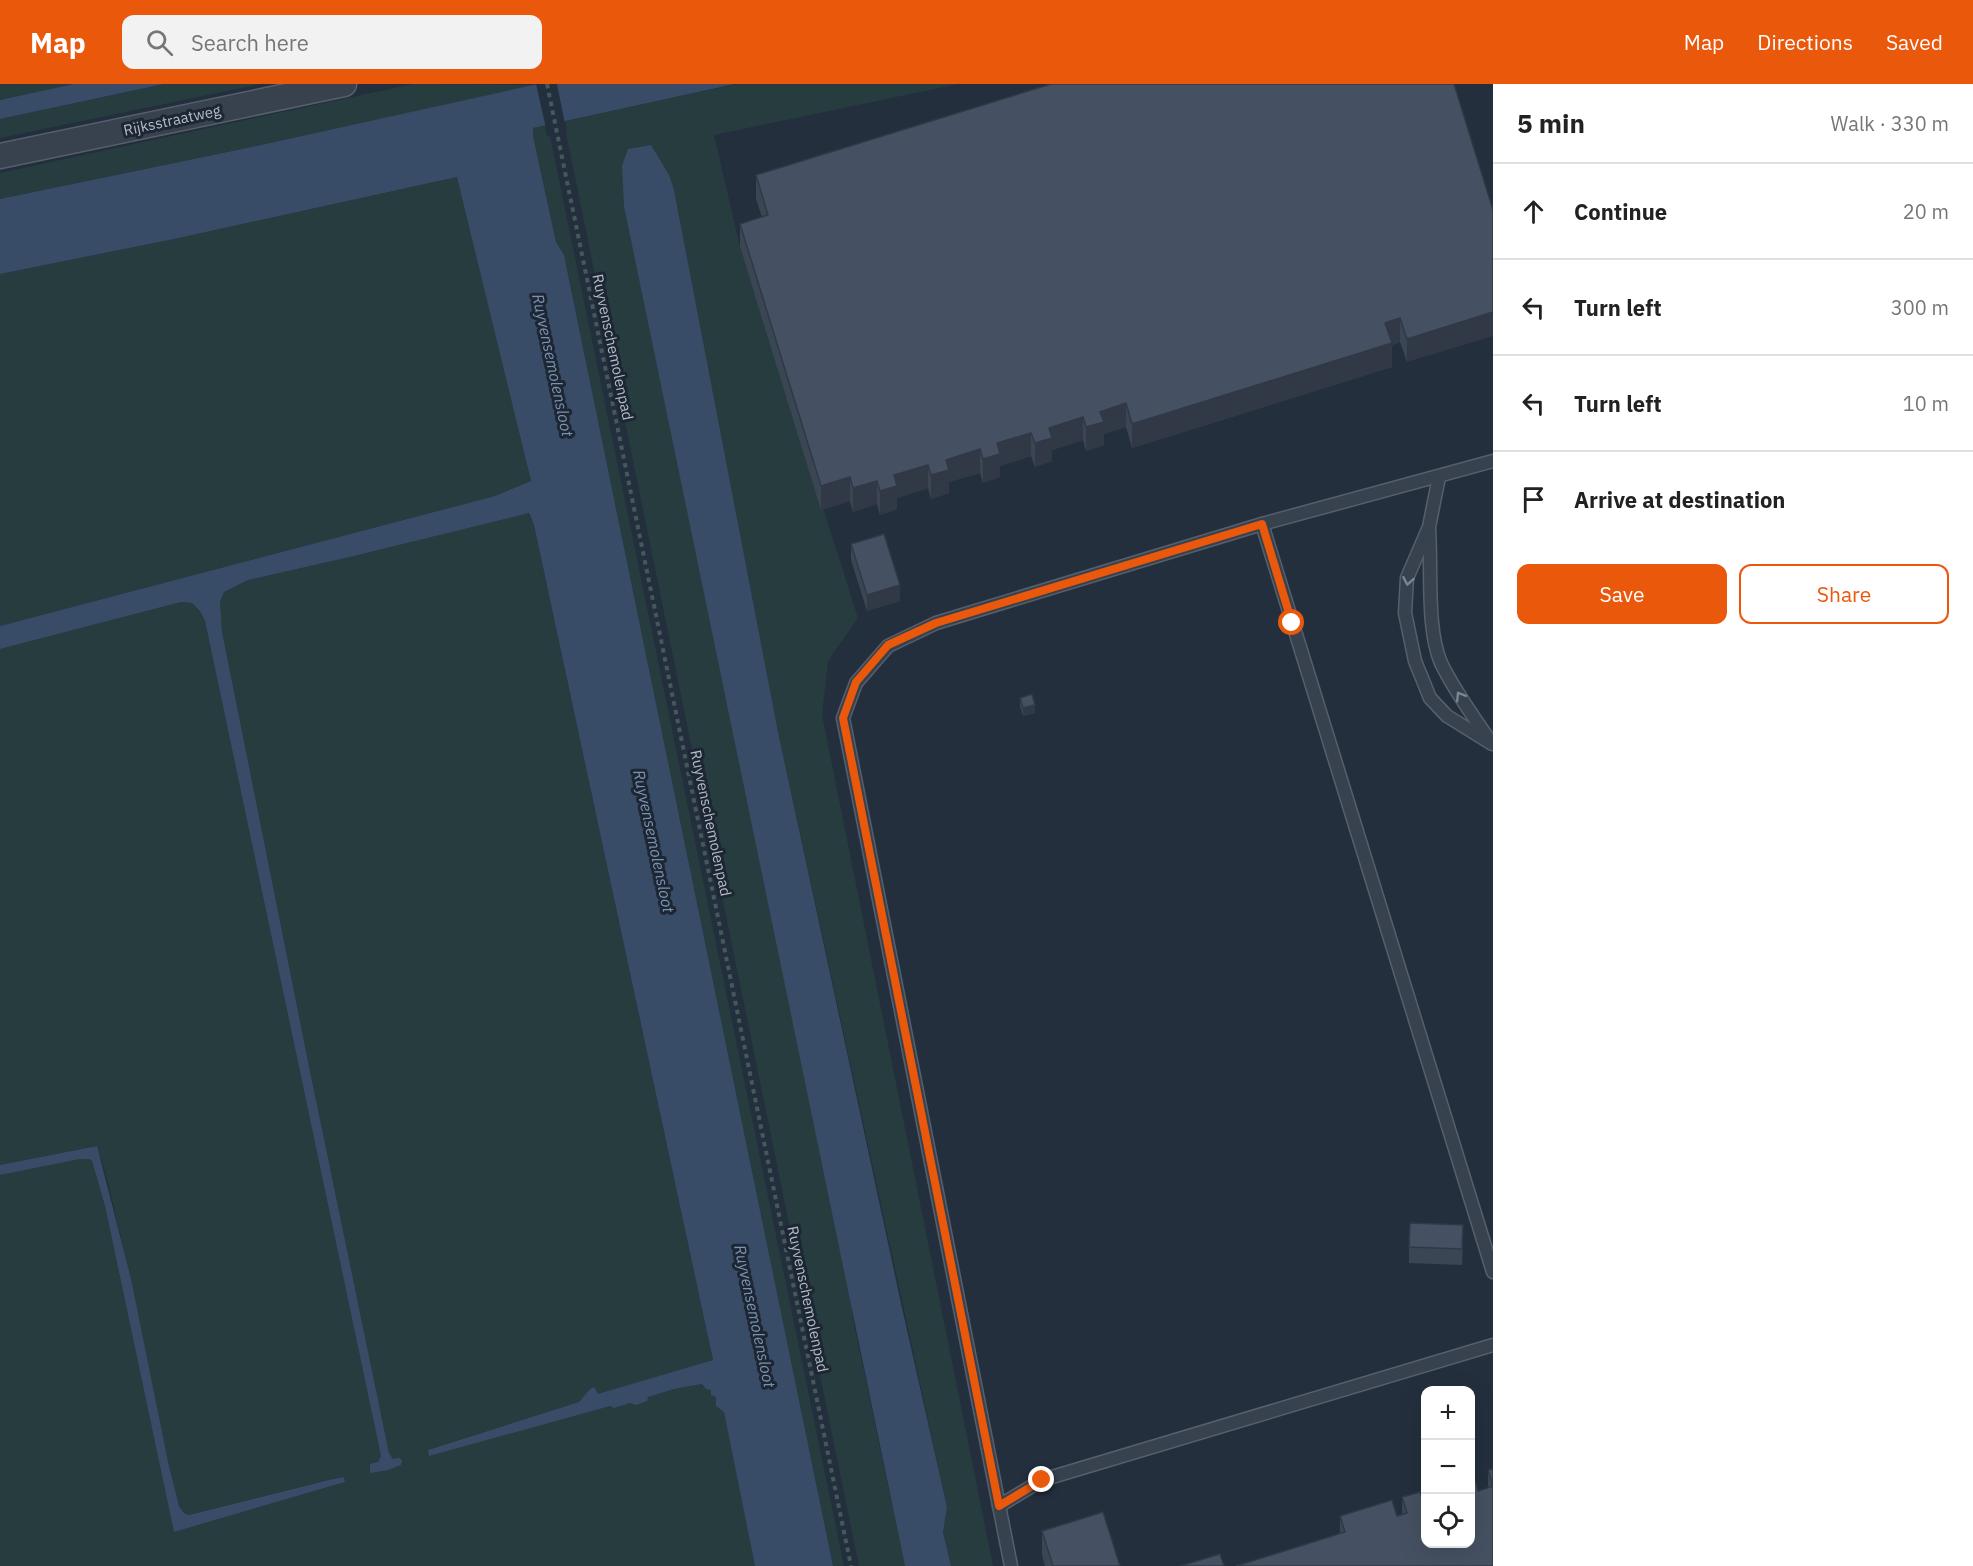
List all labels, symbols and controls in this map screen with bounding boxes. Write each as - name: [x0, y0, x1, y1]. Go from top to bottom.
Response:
- search box: [122, 15, 542, 69]
- text: Map: [30, 24, 86, 61]
- icon: search: [143, 26, 176, 59]
- text: Search here: [191, 28, 309, 57]
- text: Map: [1684, 28, 1724, 56]
- text: Directions: [1757, 28, 1853, 56]
- text: Saved: [1886, 28, 1943, 56]
- street label: Rijksstraatweg: [122, 100, 222, 140]
- text: 5 min: [1517, 106, 1585, 140]
- text: Walk · 330 m: [1831, 110, 1949, 137]
- icon: ahead: [1517, 195, 1550, 228]
- text: Continue: [1574, 197, 1667, 226]
- text: 20 m: [1903, 198, 1949, 225]
- street label: Ruyvenschemolenpad: [588, 272, 638, 422]
- icon: left: [1517, 291, 1550, 324]
- water label: Ruyvensemolensloot: [528, 292, 578, 439]
- text: Turn left: [1574, 293, 1662, 322]
- text: 300 m: [1891, 294, 1949, 321]
- icon: left: [1517, 387, 1550, 420]
- text: Turn left: [1574, 389, 1662, 418]
- text: 10 m: [1903, 390, 1949, 417]
- icon: arrive: [1517, 483, 1550, 516]
- text: Arrive at destination: [1574, 485, 1785, 514]
- button: Save: [1517, 564, 1727, 624]
- button: Share: [1739, 564, 1949, 624]
- one-way arrow: [1402, 576, 1415, 586]
- route start: [1278, 609, 1304, 635]
- one-way arrow: [1457, 691, 1468, 702]
- street label: Ruyvenschemolenpad: [686, 748, 736, 898]
- water label: Ruyvensemolensloot: [629, 768, 679, 915]
- street label: Ruyvenschemolenpad: [783, 1224, 833, 1374]
- water label: Ruyvensemolensloot: [730, 1243, 780, 1390]
- map controls: [1421, 1386, 1475, 1548]
- button: +: [1421, 1386, 1475, 1440]
- button: −: [1421, 1440, 1475, 1494]
- route end: [1028, 1466, 1054, 1492]
- button: locate: [1421, 1494, 1475, 1548]

